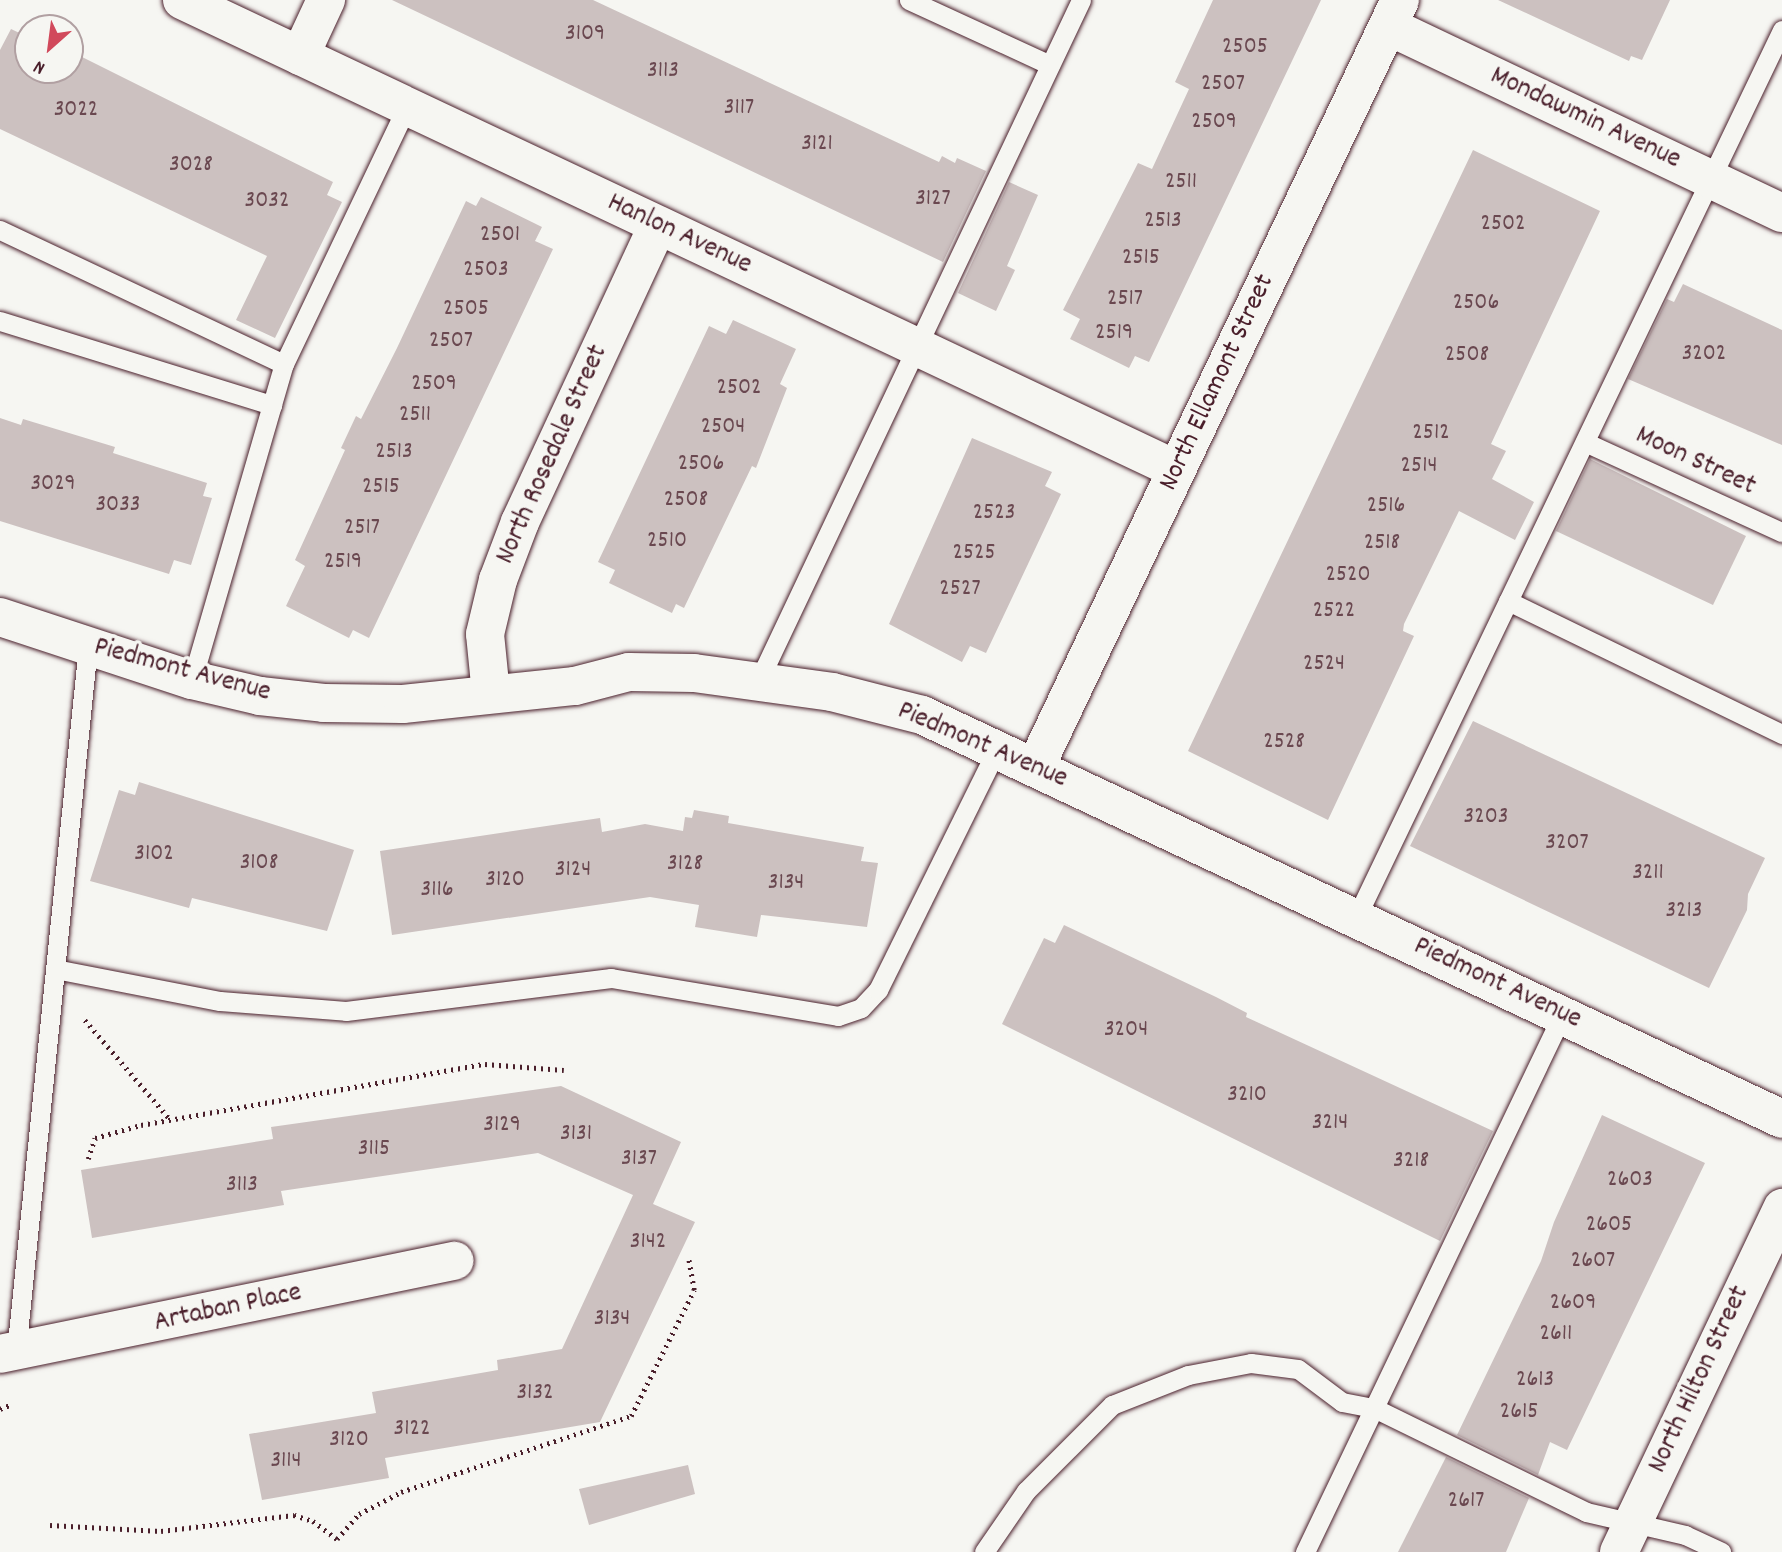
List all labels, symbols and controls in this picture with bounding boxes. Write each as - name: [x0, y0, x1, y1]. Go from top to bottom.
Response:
- north arrow: [14, 14, 84, 84]
- house number: 3109: [565, 21, 605, 49]
- house number: 2505: [1222, 34, 1268, 62]
- text: N: [29, 52, 50, 80]
- house number: 3113: [647, 58, 679, 86]
- street label: Mondawmin Avenue: [1484, 60, 1686, 178]
- house number: 2507: [1201, 71, 1245, 99]
- house number: 3117: [724, 95, 754, 123]
- house number: 3022: [54, 97, 98, 125]
- house number: 2509: [1191, 109, 1237, 137]
- house number: 3121: [801, 131, 833, 159]
- house number: 3028: [169, 152, 213, 180]
- house number: 2511: [1165, 169, 1197, 197]
- house number: 3127: [915, 186, 951, 214]
- street label: Hanlon Avenue: [601, 187, 757, 283]
- house number: 3032: [245, 188, 289, 216]
- house number: 2513: [1144, 208, 1182, 236]
- house number: 2502: [1480, 211, 1526, 239]
- house number: 2501: [480, 222, 520, 250]
- house number: 2515: [1122, 245, 1160, 273]
- house number: 2503: [463, 257, 509, 285]
- street label: North Ellamont Street: [1153, 269, 1283, 497]
- house number: 2517: [1107, 286, 1143, 314]
- house number: 2506: [1453, 290, 1499, 318]
- house number: 2505: [443, 296, 489, 324]
- house number: 2519: [1095, 320, 1133, 348]
- house number: 2507: [429, 328, 473, 356]
- street label: North Rosedale Street: [490, 340, 616, 570]
- house number: 3202: [1682, 341, 1726, 369]
- house number: 2508: [1445, 342, 1489, 370]
- house number: 2509: [411, 371, 457, 399]
- house number: 2502: [716, 375, 762, 403]
- house number: 2511: [399, 402, 431, 430]
- house number: 2504: [701, 414, 745, 442]
- house number: 2512: [1412, 420, 1450, 448]
- street label: Moon Street: [1630, 420, 1760, 504]
- house number: 2513: [375, 439, 413, 467]
- house number: 2506: [678, 451, 724, 479]
- house number: 2514: [1401, 453, 1437, 481]
- house number: 3029: [30, 471, 76, 499]
- house number: 2515: [362, 474, 400, 502]
- house number: 2508: [664, 487, 708, 515]
- house number: 3033: [95, 492, 141, 520]
- house number: 2516: [1367, 493, 1405, 521]
- house number: 2523: [973, 500, 1015, 528]
- house number: 2517: [344, 515, 380, 543]
- house number: 2510: [647, 528, 687, 556]
- house number: 2518: [1364, 530, 1400, 558]
- house number: 2525: [952, 540, 996, 568]
- house number: 2519: [324, 549, 362, 577]
- house number: 2520: [1325, 562, 1371, 590]
- house number: 2527: [939, 576, 981, 604]
- house number: 2522: [1313, 598, 1355, 626]
- street label: Piedmont Avenue: [90, 631, 274, 711]
- house number: 2524: [1303, 651, 1345, 679]
- street label: Piedmont Avenue: [892, 695, 1072, 797]
- house number: 2528: [1263, 729, 1305, 757]
- house number: 3203: [1464, 804, 1508, 832]
- house number: 3207: [1545, 830, 1589, 858]
- house number: 3102: [134, 841, 174, 869]
- house number: 3108: [240, 850, 278, 878]
- house number: 3128: [667, 851, 703, 879]
- house number: 3124: [555, 857, 591, 885]
- house number: 3211: [1632, 860, 1664, 888]
- house number: 3120: [485, 867, 525, 895]
- house number: 3134: [768, 870, 804, 898]
- house number: 3116: [421, 877, 453, 905]
- house number: 3213: [1665, 898, 1703, 926]
- street label: Piedmont Avenue: [1408, 930, 1586, 1038]
- house number: 3204: [1104, 1017, 1148, 1045]
- house number: 3210: [1227, 1082, 1267, 1110]
- house number: 3214: [1312, 1110, 1348, 1138]
- house number: 3129: [483, 1112, 521, 1140]
- house number: 3131: [560, 1121, 592, 1149]
- house number: 3115: [358, 1136, 390, 1164]
- house number: 3137: [621, 1146, 657, 1174]
- house number: 3218: [1393, 1148, 1429, 1176]
- house number: 2603: [1607, 1167, 1653, 1195]
- house number: 3113: [226, 1172, 258, 1200]
- house number: 2605: [1586, 1212, 1632, 1240]
- house number: 3142: [630, 1229, 666, 1257]
- house number: 2607: [1571, 1248, 1615, 1276]
- street label: Artaban Place: [151, 1277, 305, 1341]
- street label: North Hilton Street: [1642, 1281, 1758, 1479]
- house number: 2609: [1550, 1290, 1596, 1318]
- house number: 3134: [594, 1306, 630, 1334]
- house number: 2611: [1540, 1321, 1572, 1349]
- house number: 2613: [1516, 1367, 1554, 1395]
- house number: 3132: [516, 1380, 554, 1408]
- house number: 2615: [1500, 1399, 1538, 1427]
- house number: 3122: [394, 1416, 430, 1444]
- house number: 3120: [329, 1427, 369, 1455]
- house number: 3114: [270, 1448, 302, 1476]
- house number: 2617: [1448, 1488, 1484, 1516]

